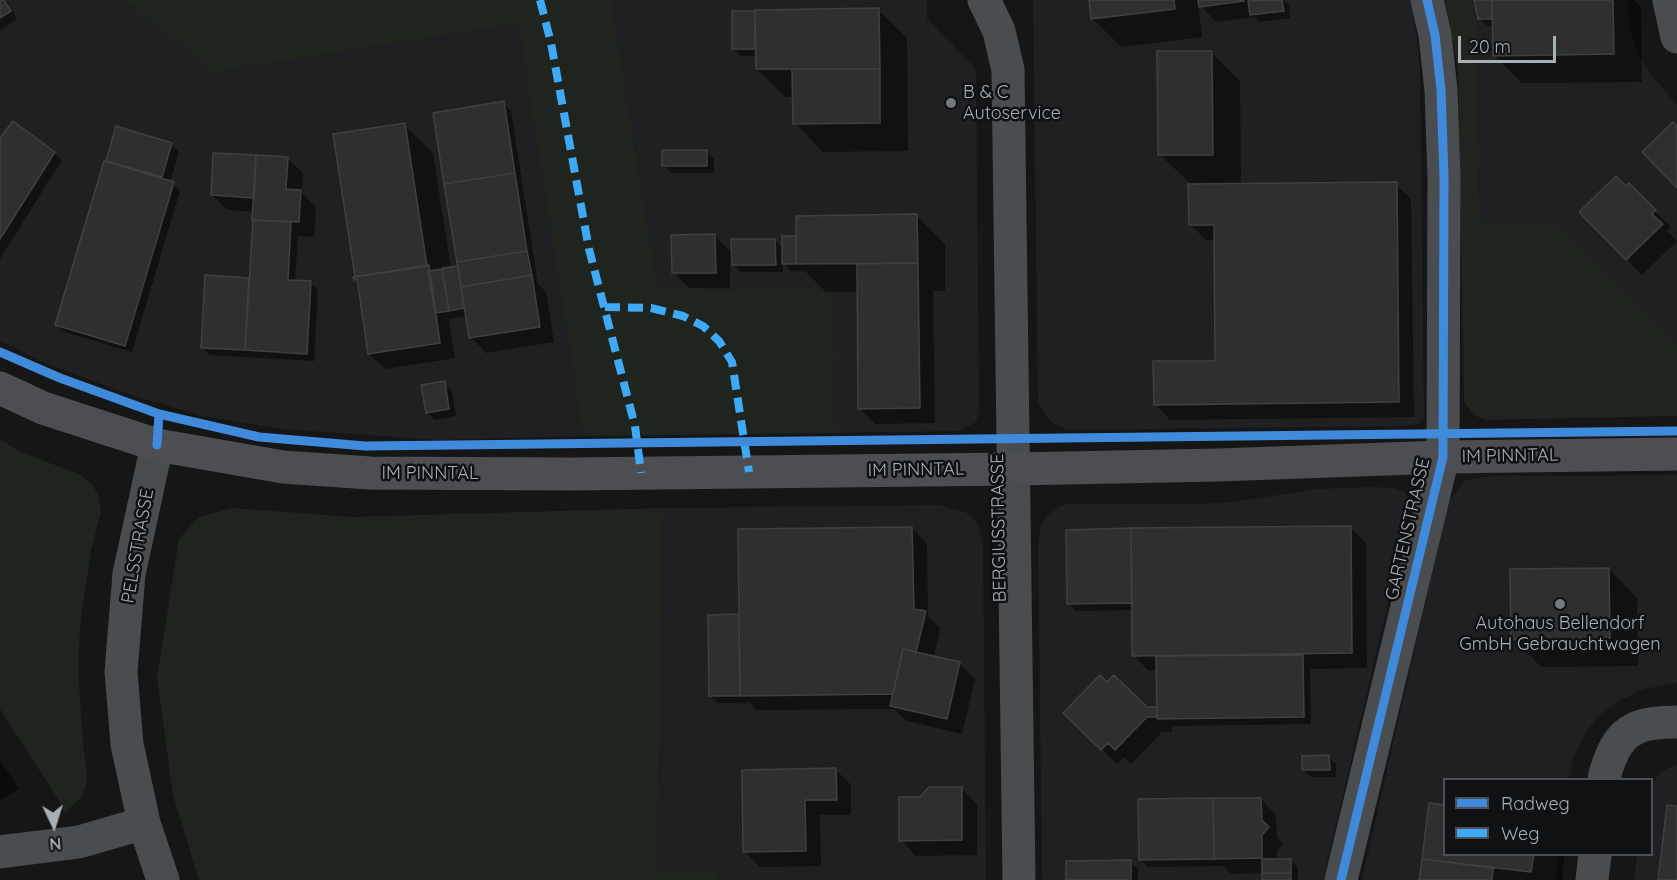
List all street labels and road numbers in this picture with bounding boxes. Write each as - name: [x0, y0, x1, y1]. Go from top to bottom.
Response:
- street label: IM PINNTAL: [1461, 444, 1559, 468]
- street label: BERGIUSSTRASSE: [987, 453, 1011, 603]
- street label: GARTENSTRASSE: [1381, 456, 1435, 602]
- street label: IM PINNTAL: [867, 458, 965, 482]
- street label: IM PINNTAL: [382, 463, 478, 485]
- street label: PELSSTRASSE: [117, 487, 159, 605]

